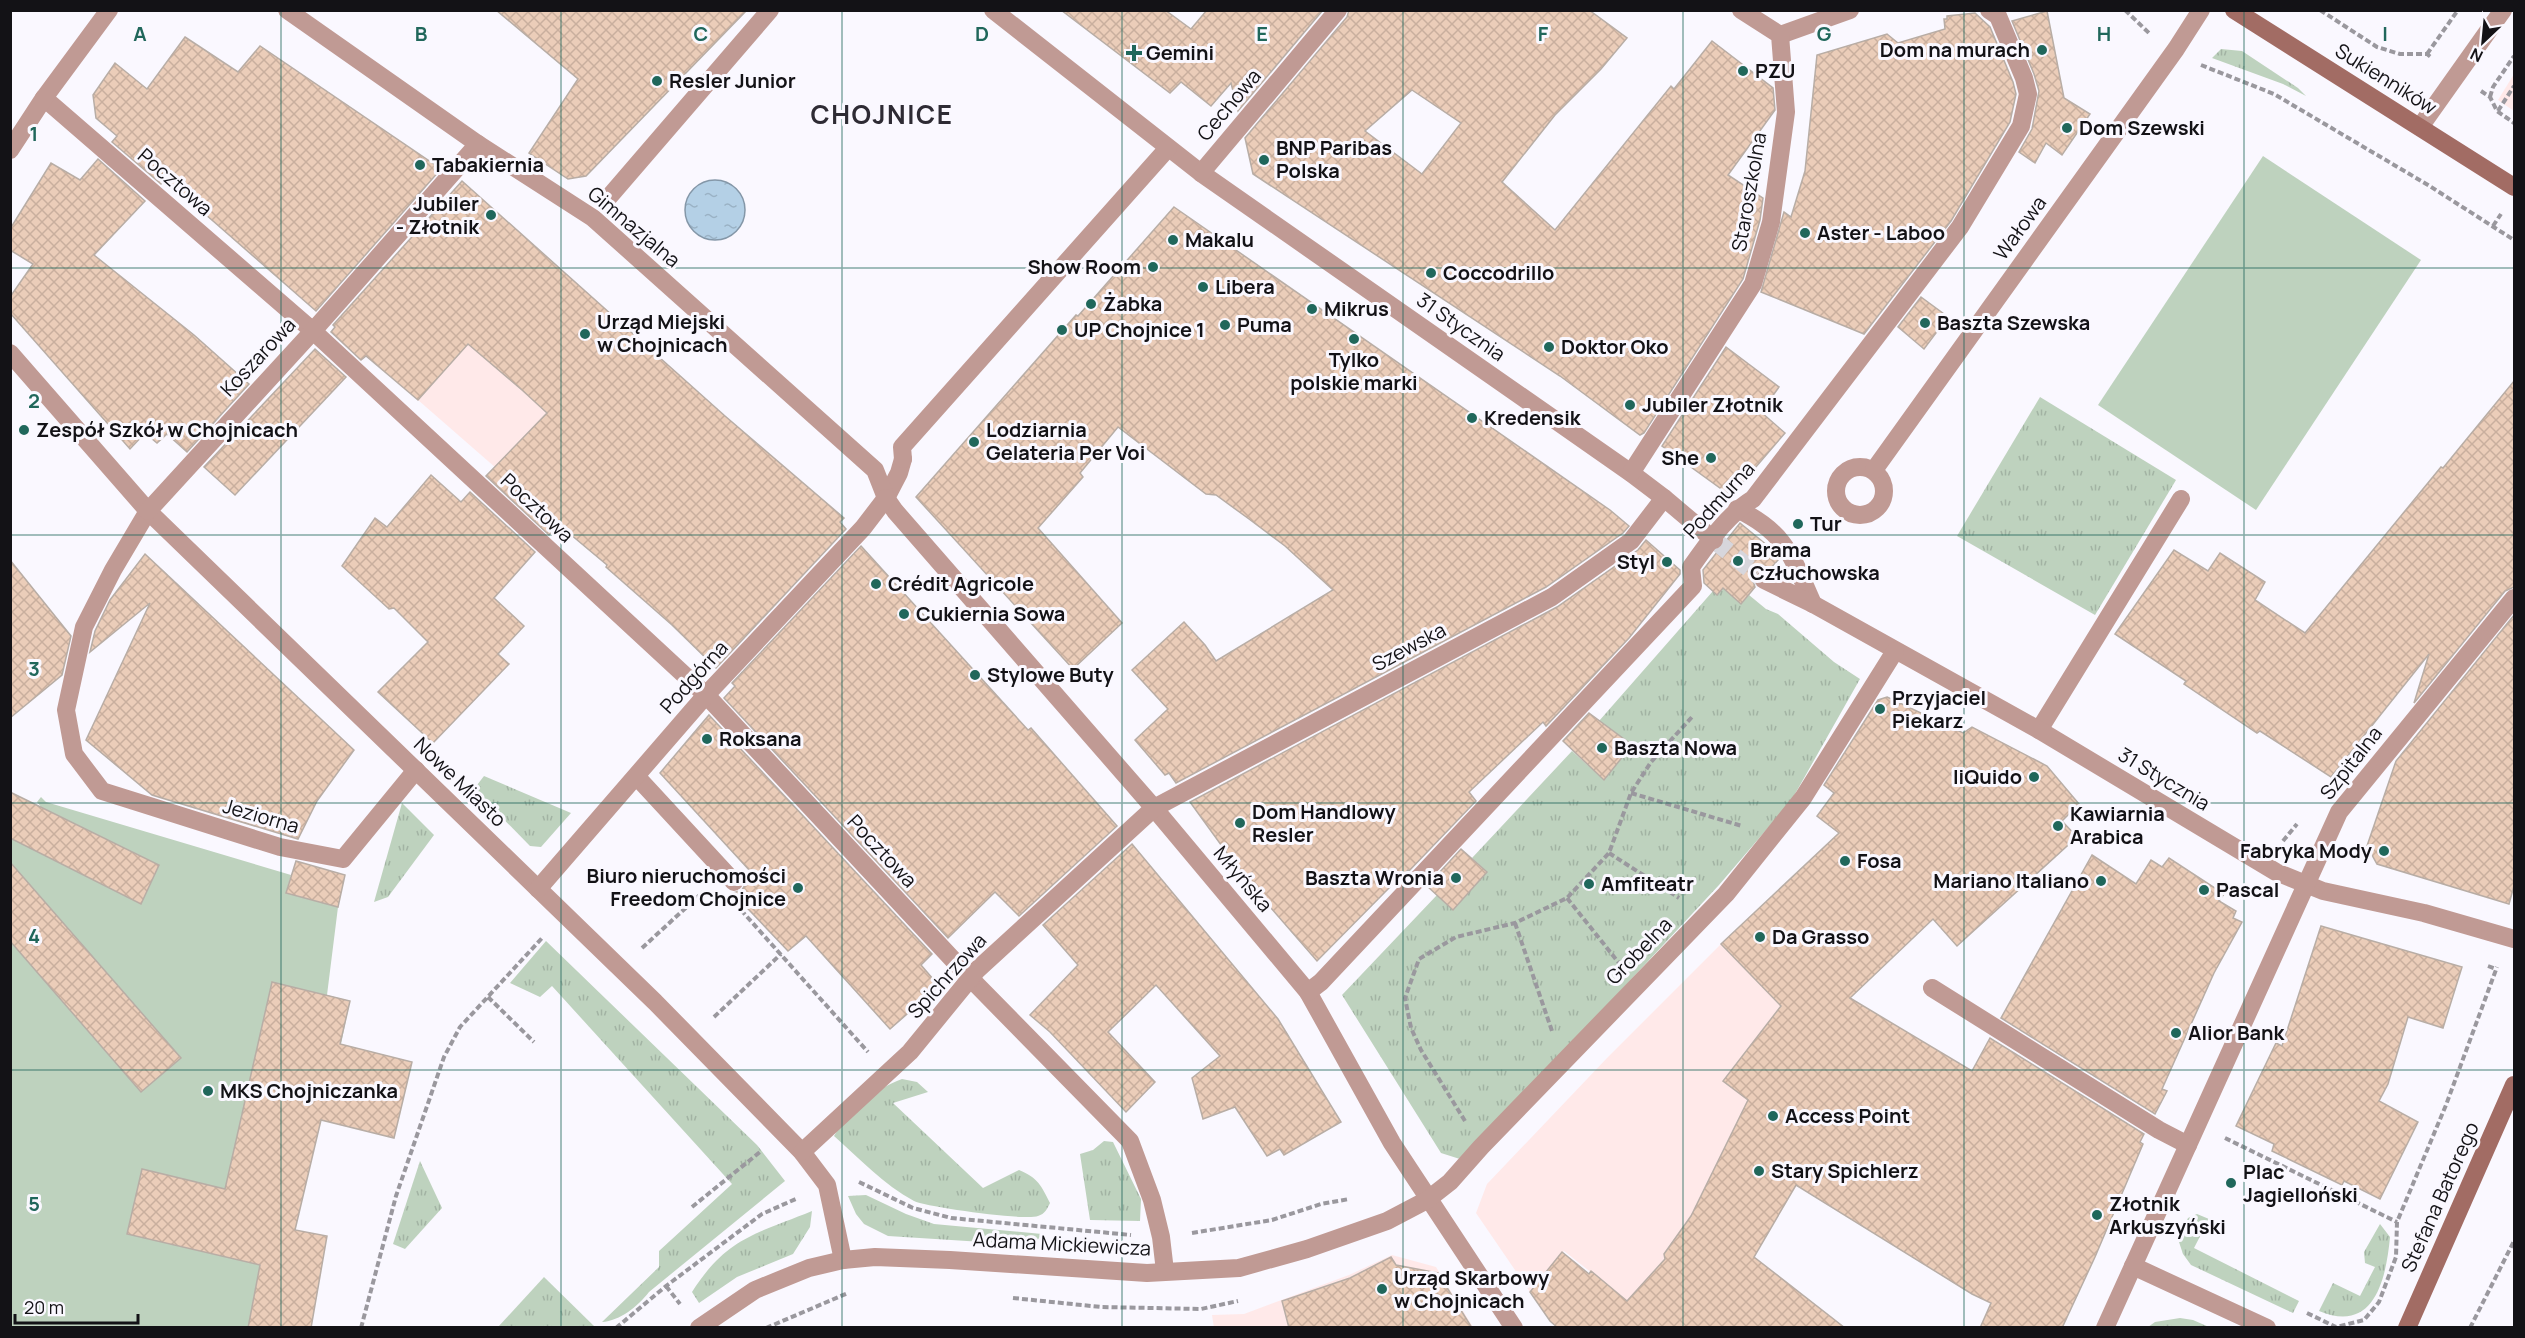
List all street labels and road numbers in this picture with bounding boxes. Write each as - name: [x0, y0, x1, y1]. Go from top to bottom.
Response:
- street label: Sukienników: [2330, 37, 2442, 121]
- street label: Cechowa: [1191, 63, 1267, 146]
- street label: Staroszkolna: [1725, 130, 1772, 254]
- street label: Pocztowa: [132, 142, 218, 221]
- street label: Gimnazjalna: [582, 180, 686, 273]
- street label: Wałowa: [1987, 190, 2052, 265]
- street label: 31 Stycznia: [1412, 286, 1511, 367]
- street label: Koszarowa: [214, 311, 301, 402]
- street label: Podmurna: [1677, 455, 1760, 544]
- street label: Pocztowa: [495, 467, 580, 548]
- street label: Szewska: [1367, 616, 1450, 677]
- street label: Podgórna: [654, 634, 734, 719]
- street label: Szpitalna: [2313, 720, 2388, 805]
- street label: Nowe Miasto: [408, 731, 512, 833]
- street label: 31 Stycznia: [2113, 741, 2215, 817]
- street label: Jeziorna: [220, 792, 302, 839]
- street label: Pocztowa: [842, 808, 923, 893]
- street label: Młyńska: [1208, 840, 1279, 917]
- street label: Grobelna: [1600, 911, 1678, 990]
- street label: Spichrzowa: [901, 927, 992, 1024]
- street label: Stefana Batorego: [2394, 1117, 2485, 1276]
- street label: Adama Mickiewicza: [972, 1225, 1152, 1262]

